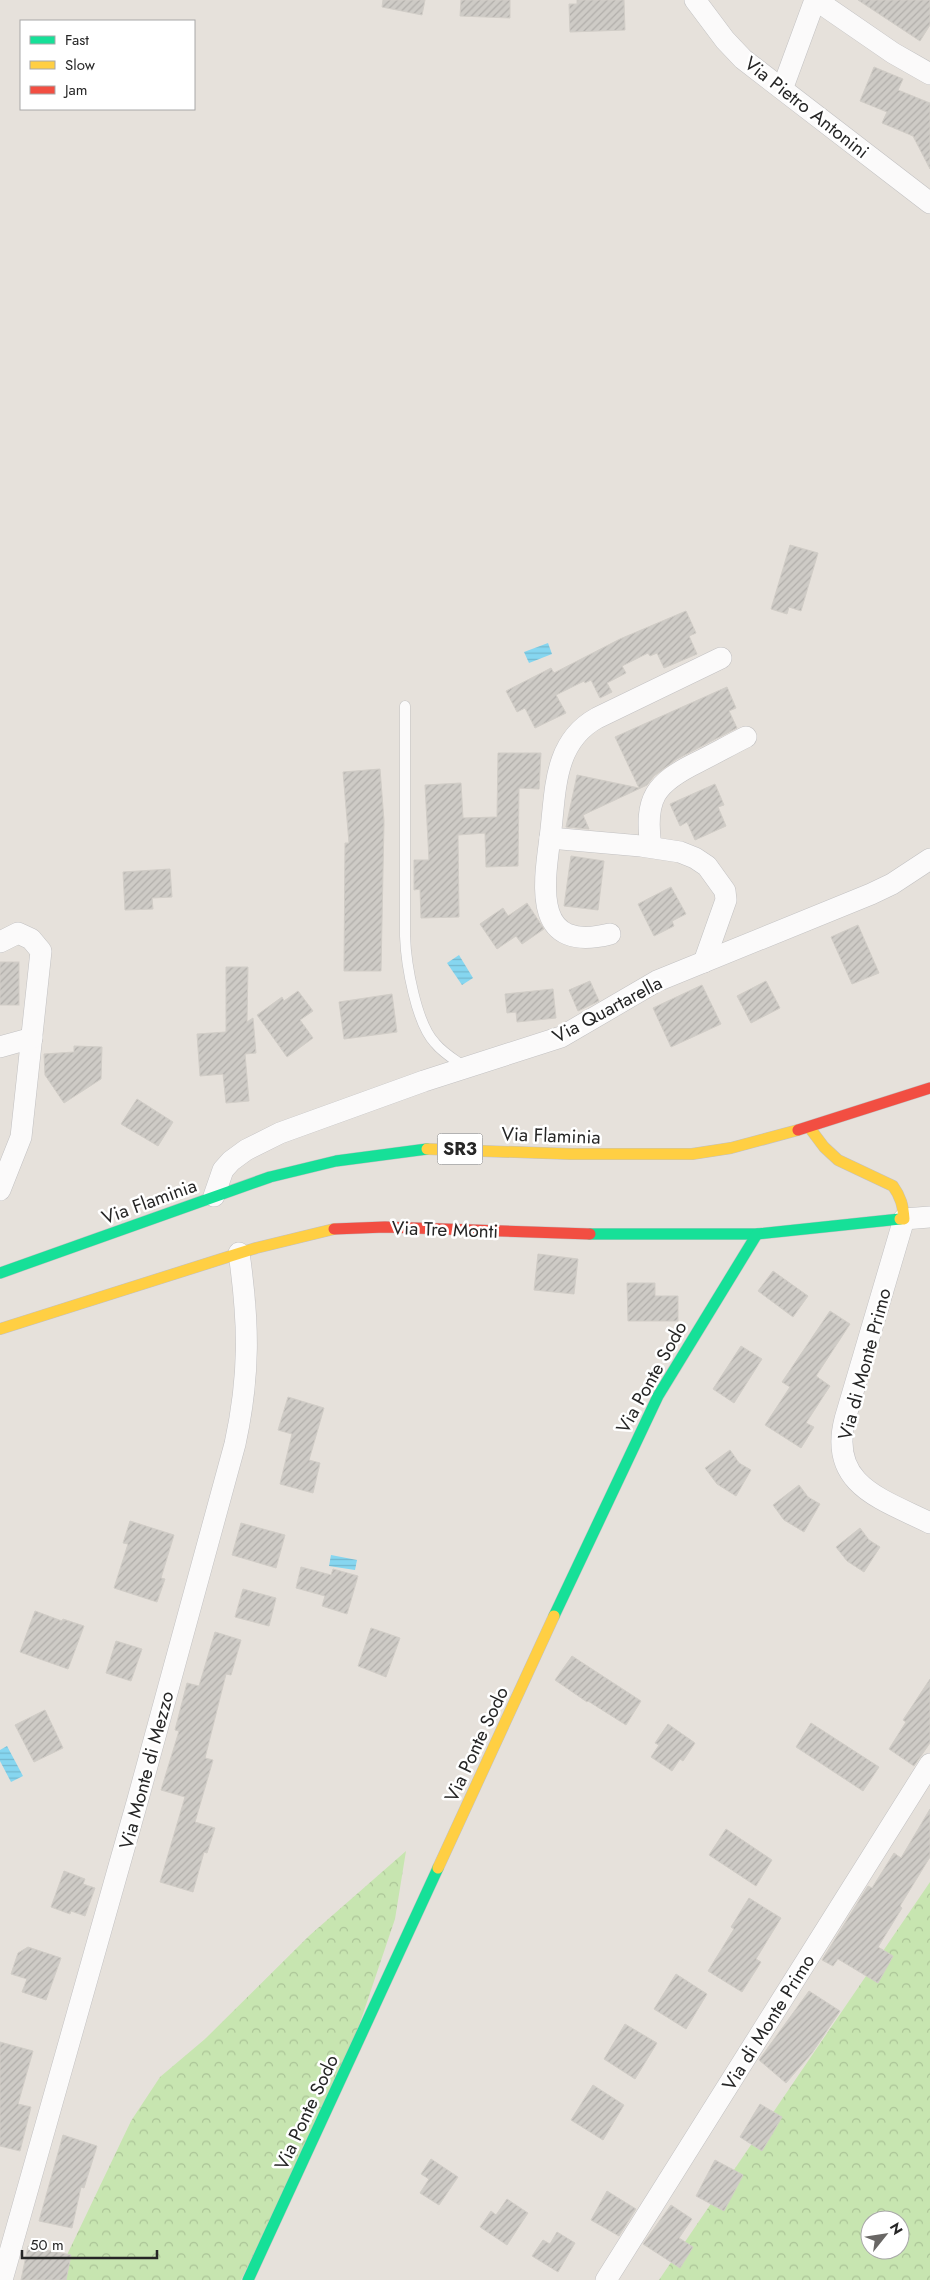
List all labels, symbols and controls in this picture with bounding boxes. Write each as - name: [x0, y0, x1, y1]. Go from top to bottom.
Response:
- legend: [20, 20, 195, 110]
- text: Fast: [65, 29, 89, 51]
- street label: Via Pietro Antonini: [739, 50, 875, 165]
- text: Slow: [65, 54, 96, 76]
- text: Jam: [63, 79, 88, 101]
- street label: Via Quartarella: [548, 969, 667, 1050]
- street label: Via Flaminia: [501, 1120, 601, 1151]
- road number: SR3: [438, 1134, 482, 1164]
- street label: Via Flaminia: [98, 1172, 200, 1231]
- street label: Via Tre Monti: [391, 1214, 499, 1245]
- street label: Via di Monte Primo: [831, 1285, 898, 1443]
- street label: Via Ponte Sodo: [609, 1316, 693, 1438]
- street label: Via Ponte Sodo: [438, 1682, 515, 1806]
- street label: Via Monte di Mezzo: [112, 1688, 181, 1852]
- street label: Via di Monte Primo: [716, 1949, 821, 2096]
- street label: Via Ponte Sodo: [268, 2050, 345, 2174]
- north arrow: [860, 2210, 910, 2260]
- text: N: [885, 2219, 908, 2238]
- scale bar: [22, 2228, 158, 2260]
- text: 50 m: [30, 2234, 64, 2256]

